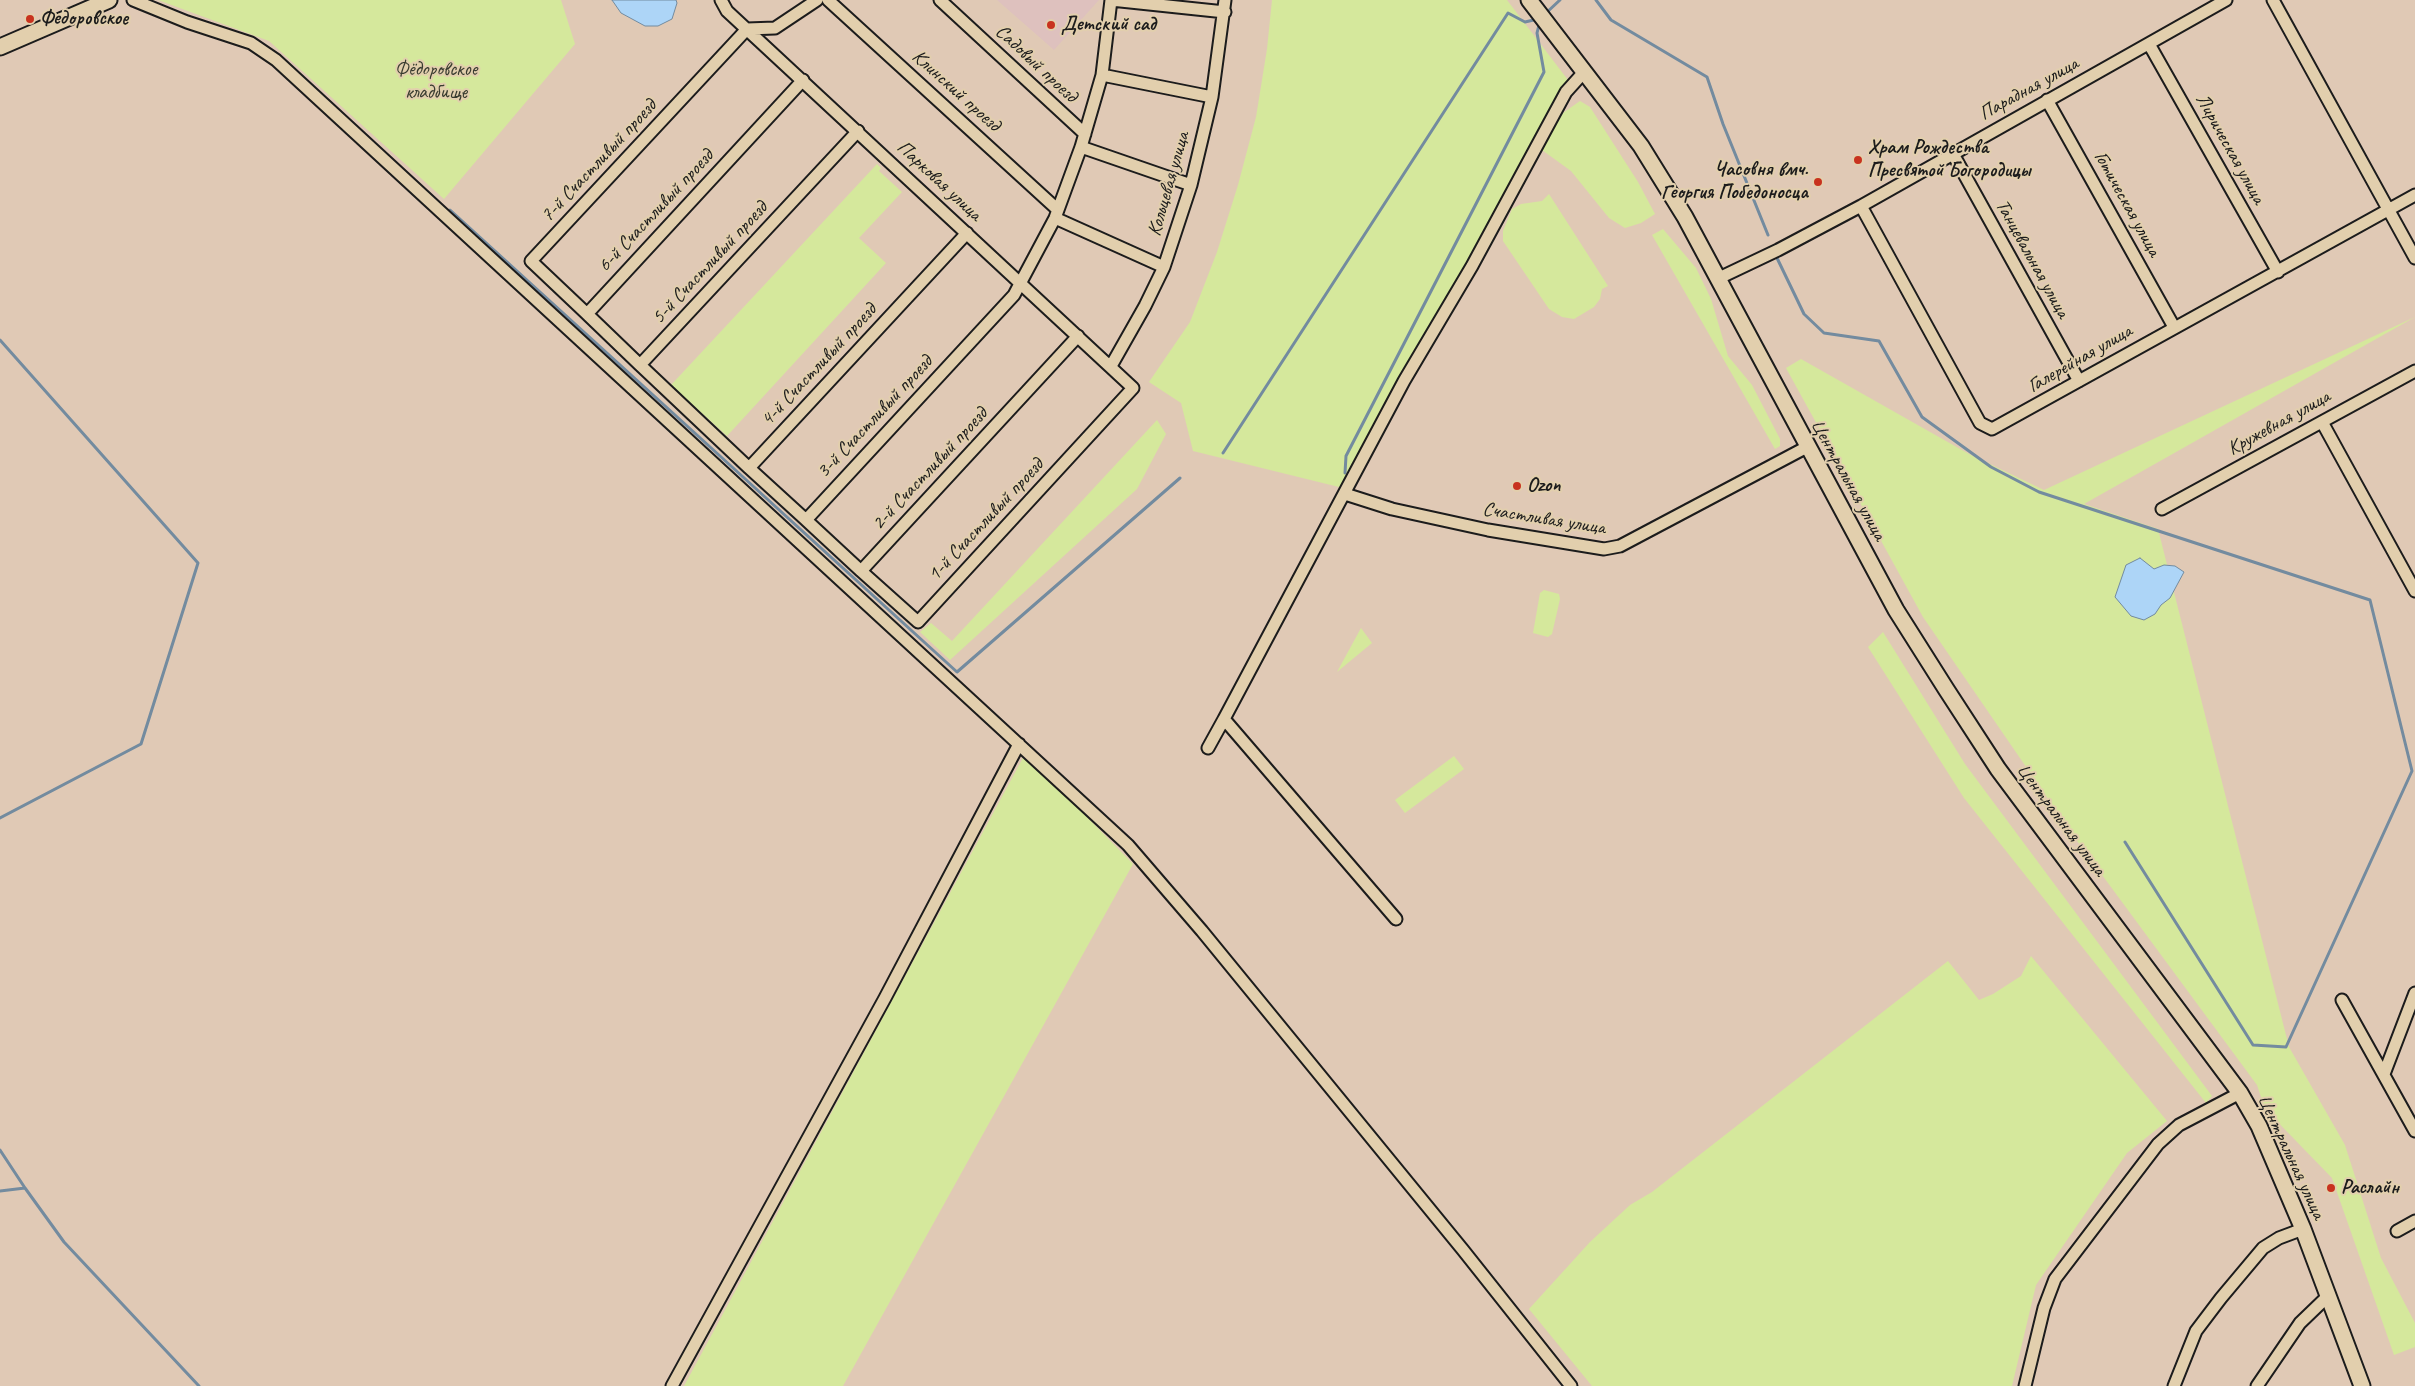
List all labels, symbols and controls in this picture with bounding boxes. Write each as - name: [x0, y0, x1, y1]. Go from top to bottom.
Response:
- place label: Федоровское: [40, 7, 128, 31]
- marker: Федоровское: [24, 13, 36, 25]
- place label: Детский сад: [1061, 13, 1156, 37]
- marker: Детский сад: [1045, 19, 1057, 31]
- street label: Садовый проезд: [990, 20, 1082, 108]
- street label: Клинский проезд: [907, 45, 1005, 137]
- street label: Парадная улица: [1975, 52, 2083, 126]
- park label: Фёдоровское кладбище: [395, 58, 477, 105]
- street label: Лирическая улица: [2190, 90, 2270, 208]
- street label: 7-й Счастливый проезд: [536, 95, 662, 227]
- street label: Кольцевая улица: [1143, 129, 1195, 239]
- street label: Парковая улица: [891, 136, 987, 226]
- place label: Храм Рождества Пресвятой Богородицы: [1868, 136, 2031, 183]
- street label: 6-й Счастливый проезд: [593, 145, 719, 277]
- street label: Готическая улица: [2088, 147, 2166, 261]
- marker: Храм Рождества Пресвятой Богородицы: [1852, 154, 1864, 166]
- place label: Часовня вмч. Георгия Победоносца: [1661, 158, 1808, 205]
- marker: Часовня вмч. Георгия Победоносца: [1812, 176, 1824, 188]
- street label: Танцевальная улица: [1990, 196, 2074, 322]
- street label: 5-й Счастливый проезд: [647, 197, 773, 329]
- street label: 4-й Счастливый проезд: [756, 299, 882, 431]
- street label: Галерейная улица: [2024, 319, 2136, 399]
- street label: 3-й Счастливый проезд: [812, 351, 938, 483]
- street label: Кружевная улица: [2223, 385, 2335, 461]
- street label: 2-й Счастливый проезд: [867, 403, 993, 535]
- street label: Центральная улица: [1805, 415, 1891, 545]
- street label: 1-й Счастливый проезд: [923, 454, 1049, 586]
- place label: Ozon: [1527, 474, 1560, 498]
- marker: Ozon: [1511, 480, 1523, 492]
- street label: Счастливая улица: [1481, 497, 1607, 541]
- street label: Центральная улица: [2011, 759, 2111, 881]
- street label: Центральная улица: [2252, 1091, 2330, 1223]
- place label: Раслайн: [2341, 1176, 2399, 1200]
- marker: Раслайн: [2325, 1182, 2337, 1194]

